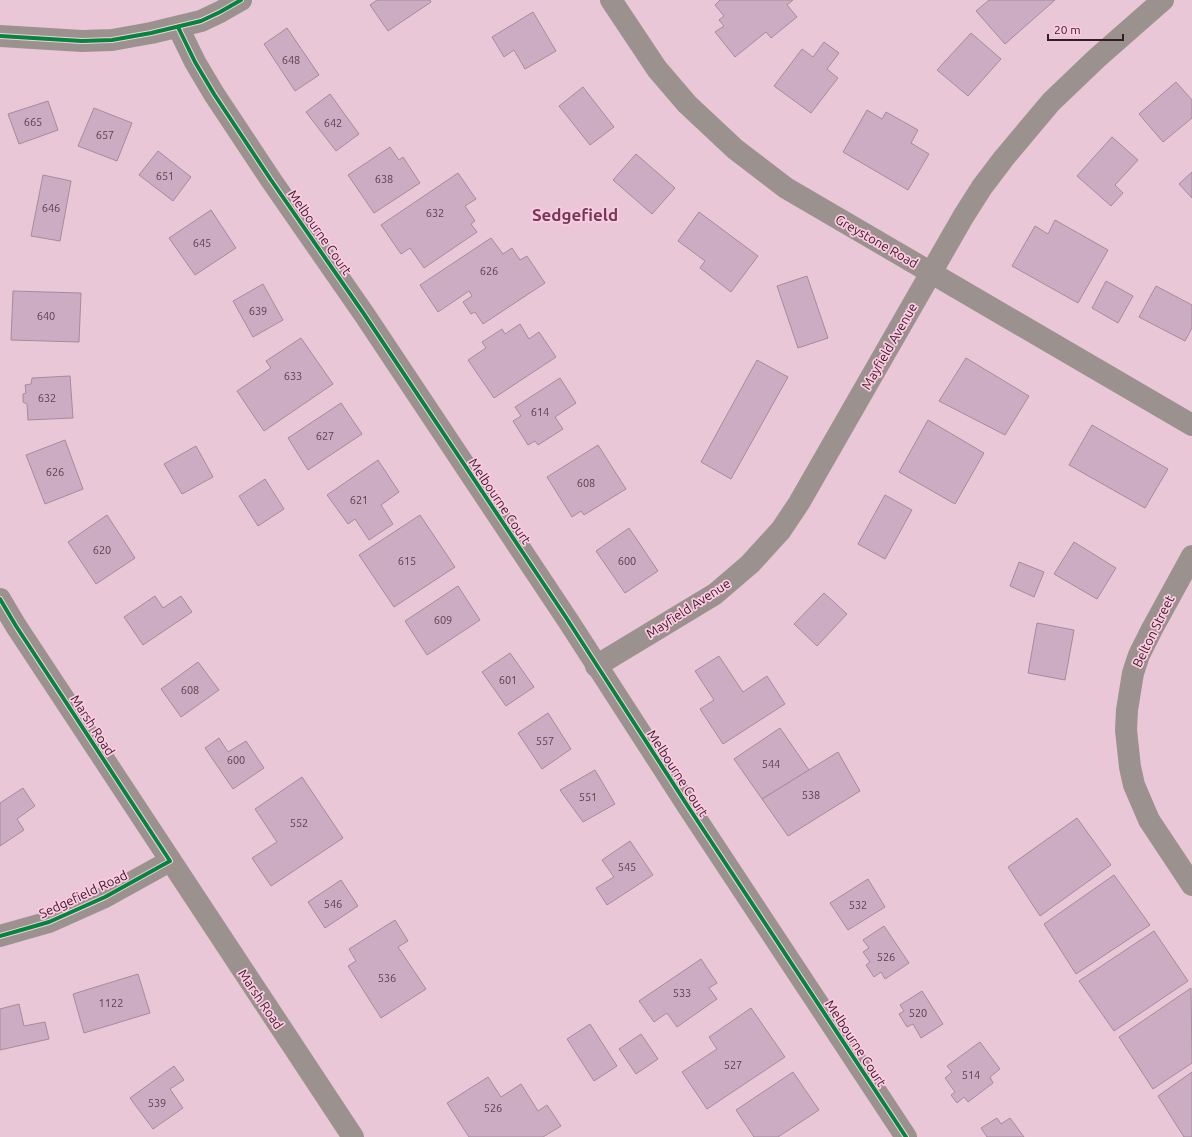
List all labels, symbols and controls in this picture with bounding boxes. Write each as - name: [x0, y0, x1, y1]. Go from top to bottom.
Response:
- scale bar: [1048, 16, 1123, 42]
- text: 20 m: [1054, 23, 1081, 36]
- house number: 648: [282, 54, 300, 66]
- house number: 665: [24, 116, 42, 128]
- house number: 642: [324, 117, 342, 129]
- house number: 657: [96, 129, 114, 141]
- house number: 651: [156, 170, 174, 182]
- house number: 638: [375, 173, 393, 185]
- street label: Melbourne Court: [286, 187, 354, 277]
- house number: 646: [42, 202, 60, 214]
- district label: Sedgefield: [532, 205, 618, 224]
- house number: 632: [426, 207, 444, 219]
- street label: Greystone Road: [833, 212, 921, 270]
- house number: 645: [193, 237, 211, 249]
- house number: 626: [480, 265, 498, 277]
- street label: Mayfield Avenue: [859, 300, 919, 392]
- house number: 639: [249, 305, 267, 317]
- house number: 640: [37, 310, 55, 322]
- house number: 633: [284, 370, 302, 382]
- house number: 632: [38, 392, 56, 404]
- house number: 614: [531, 406, 549, 418]
- house number: 627: [316, 430, 334, 442]
- street label: Melbourne Court: [466, 456, 534, 546]
- house number: 626: [46, 466, 64, 478]
- house number: 608: [577, 477, 595, 489]
- house number: 621: [350, 494, 368, 506]
- house number: 620: [93, 544, 111, 556]
- house number: 615: [398, 555, 416, 567]
- house number: 600: [618, 555, 636, 567]
- street label: Mayfield Avenue: [643, 576, 733, 640]
- street label: Belton Street: [1130, 593, 1176, 669]
- house number: 609: [434, 614, 452, 626]
- house number: 601: [499, 674, 517, 686]
- house number: 608: [181, 684, 199, 696]
- street label: Marsh Road: [68, 692, 118, 758]
- street label: Melbourne Court: [645, 727, 711, 819]
- house number: 557: [536, 735, 554, 747]
- house number: 600: [227, 754, 245, 766]
- house number: 544: [762, 758, 780, 770]
- house number: 538: [802, 789, 820, 801]
- house number: 551: [579, 791, 597, 803]
- house number: 552: [290, 817, 308, 829]
- house number: 545: [618, 861, 636, 873]
- street label: Sedgefield Road: [37, 867, 129, 921]
- house number: 546: [324, 898, 342, 910]
- house number: 532: [849, 899, 867, 911]
- house number: 526: [877, 951, 895, 963]
- street label: Marsh Road: [236, 967, 286, 1031]
- house number: 536: [378, 972, 396, 984]
- house number: 533: [673, 987, 691, 999]
- house number: 1122: [99, 997, 123, 1009]
- street label: Melbourne Court: [823, 997, 889, 1089]
- house number: 520: [909, 1007, 927, 1019]
- house number: 527: [724, 1059, 742, 1071]
- house number: 514: [962, 1069, 980, 1081]
- house number: 539: [148, 1097, 166, 1109]
- house number: 526: [484, 1102, 502, 1114]

